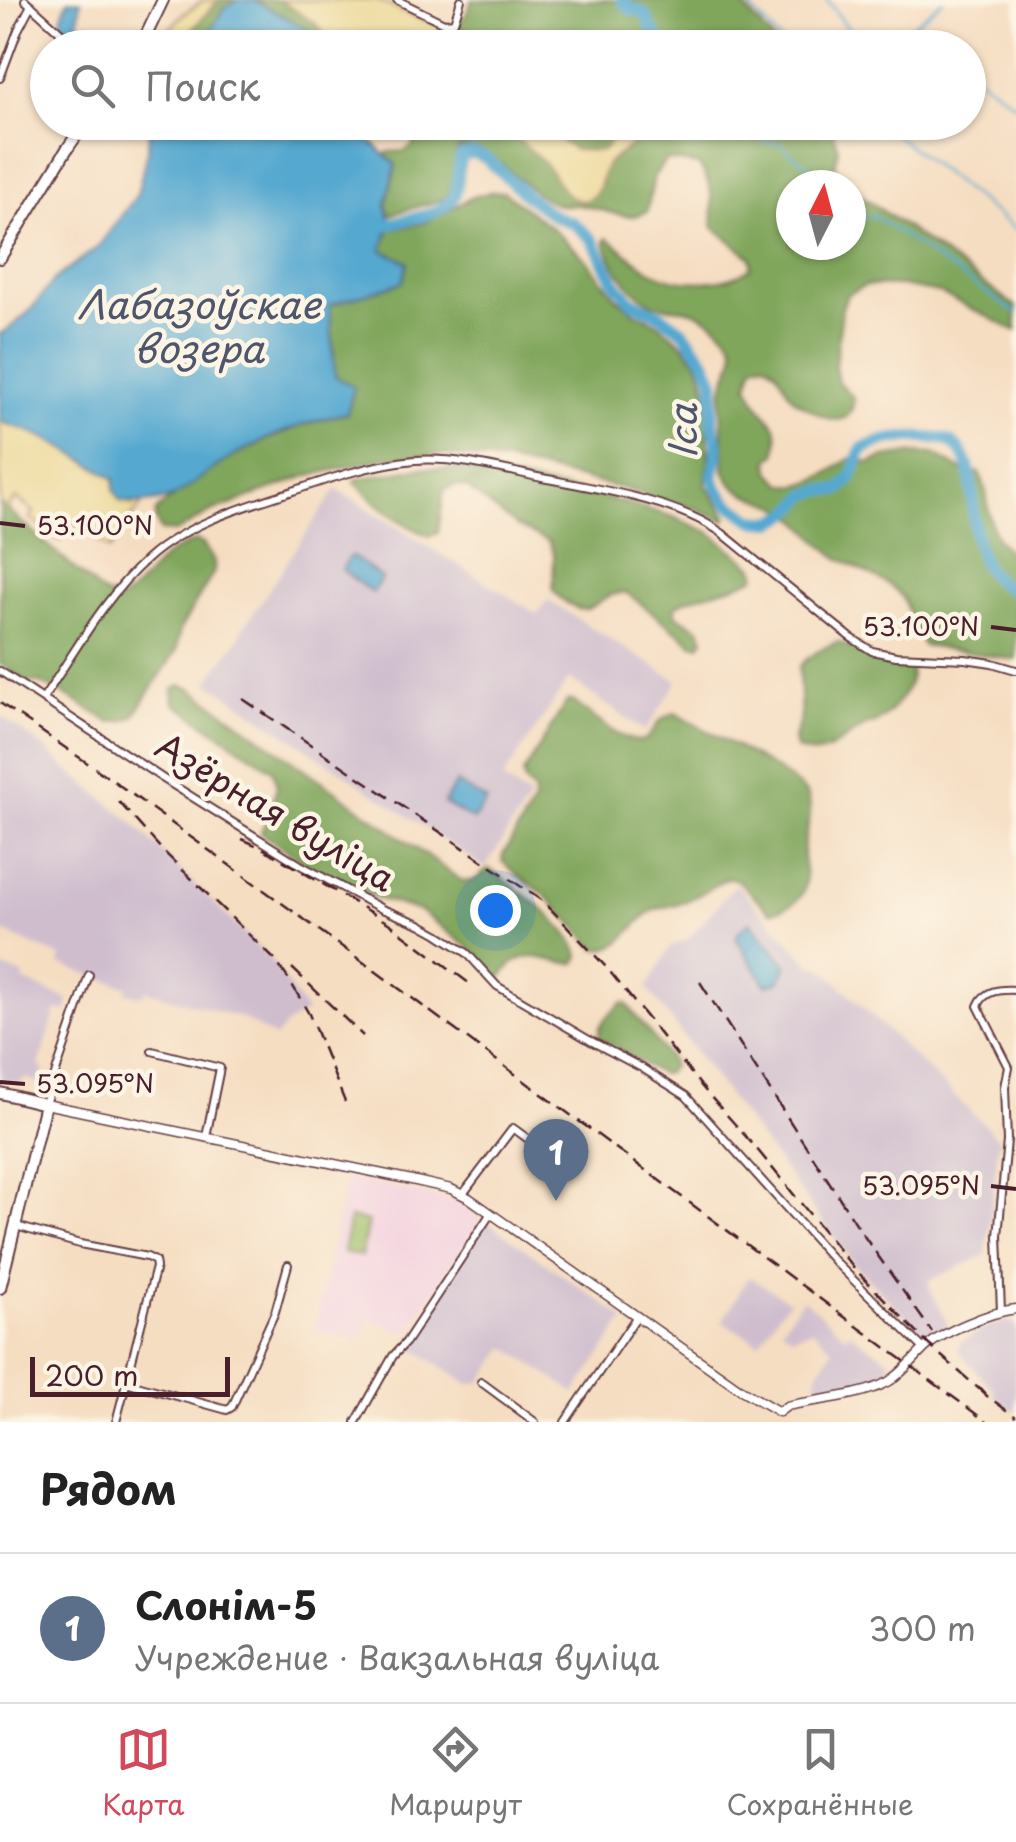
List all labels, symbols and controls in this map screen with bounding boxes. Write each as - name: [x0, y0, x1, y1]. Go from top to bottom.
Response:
- search box: [30, 30, 986, 140]
- text: Поиск: [145, 57, 260, 114]
- icon: search: [65, 58, 120, 113]
- north arrow: [776, 170, 866, 260]
- water label: Лабазоўскае возера: [77, 275, 322, 376]
- water label: Іса: [653, 402, 710, 458]
- text: 53.100°N: [37, 506, 153, 544]
- text: 53.100°N: [863, 607, 979, 645]
- street label: Азёрная вуліца: [146, 718, 407, 904]
- your location: [470, 885, 521, 936]
- text: 53.095°N: [36, 1064, 154, 1102]
- pin: 1: [524, 1118, 588, 1201]
- text: 53.095°N: [862, 1166, 980, 1204]
- scale bar: [30, 1352, 230, 1396]
- text: 200 m: [45, 1353, 138, 1396]
- text: Рядом: [40, 1456, 177, 1519]
- text: Слонім-5: [135, 1576, 317, 1633]
- text: 1: [65, 1604, 80, 1652]
- text: 300 m: [868, 1604, 976, 1652]
- text: Учреждение · Вакзальная вуліца: [135, 1633, 659, 1681]
- tab: Карта: [102, 1722, 185, 1825]
- tab: Маршрут: [389, 1722, 522, 1825]
- tab: Сохранённые: [726, 1722, 914, 1825]

